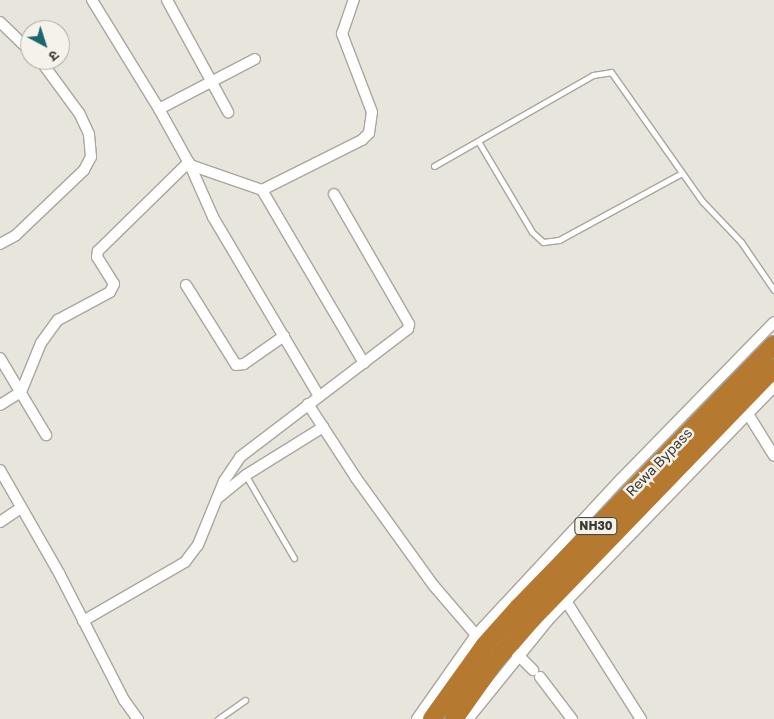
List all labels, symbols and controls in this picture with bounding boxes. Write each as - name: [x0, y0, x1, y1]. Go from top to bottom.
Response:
- north arrow: [20, 20, 70, 70]
- text: उ: [46, 47, 63, 65]
- street label: Rewa Bypass: [622, 424, 696, 500]
- road number: NH30: [574, 516, 618, 536]

